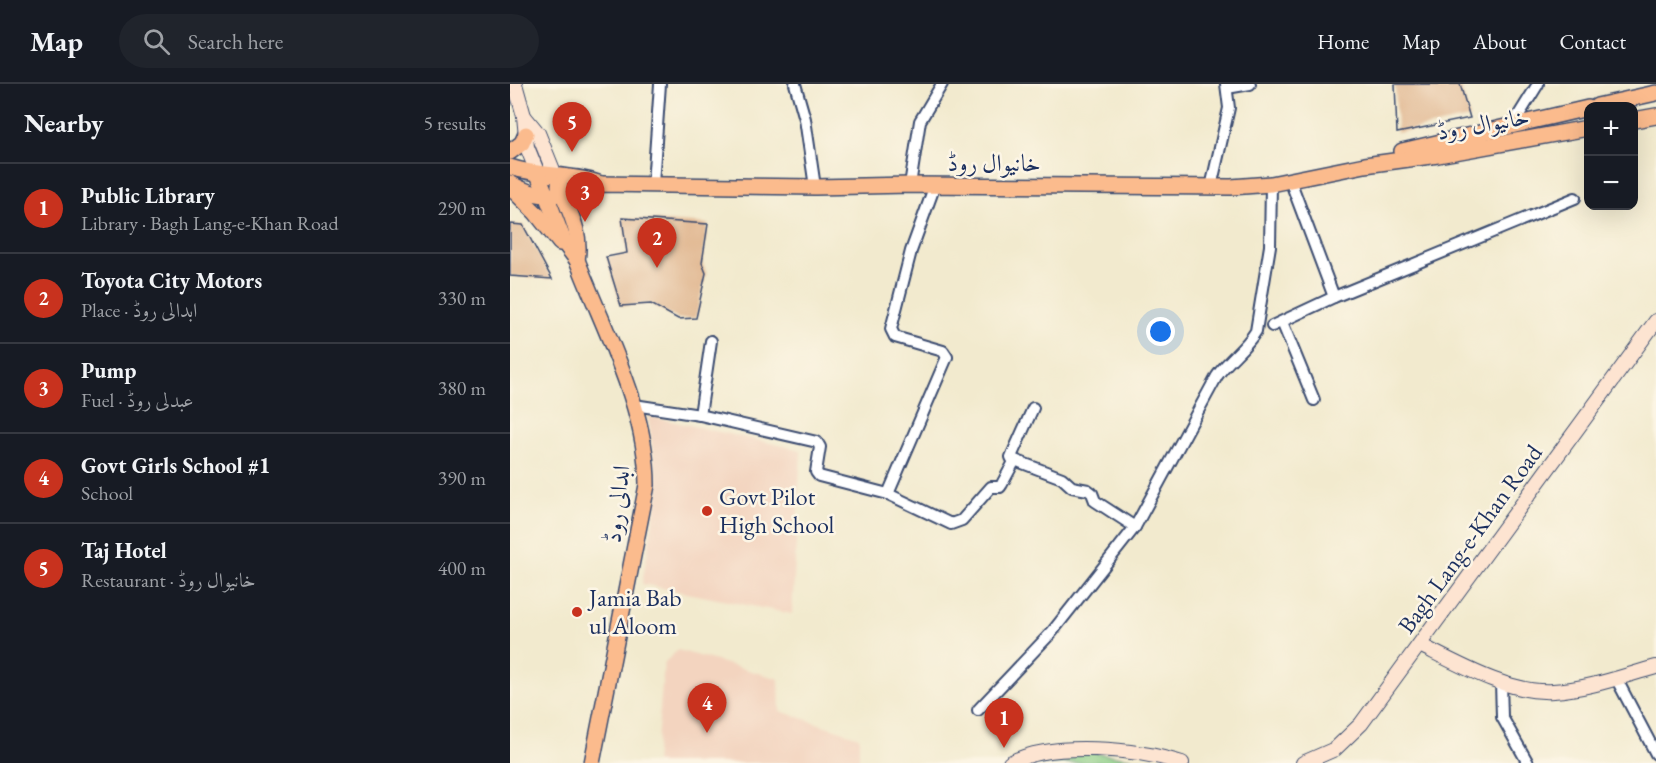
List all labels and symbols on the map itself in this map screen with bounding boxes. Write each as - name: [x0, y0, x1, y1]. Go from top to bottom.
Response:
- street label: خانیوال روڈ: [1434, 100, 1532, 147]
- pin: 5: [552, 103, 592, 152]
- street label: خانیوال روڈ: [947, 147, 1041, 178]
- pin: 3: [566, 172, 604, 222]
- pin: 2: [638, 218, 676, 268]
- your location: [1146, 317, 1175, 346]
- street label: Bagh Lang-e-Khan Road: [1390, 437, 1549, 639]
- street label: ابدالی روڈ: [596, 463, 637, 545]
- place label: Govt Pilot High School: [719, 481, 835, 540]
- marker: Govt Pilot High School: [700, 504, 714, 518]
- place label: Jamia Bab ul Aloom: [587, 582, 682, 641]
- marker: Jamia Bab ul Aloom: [570, 605, 584, 619]
- pin: 4: [688, 684, 726, 733]
- pin: 1: [984, 698, 1024, 748]

